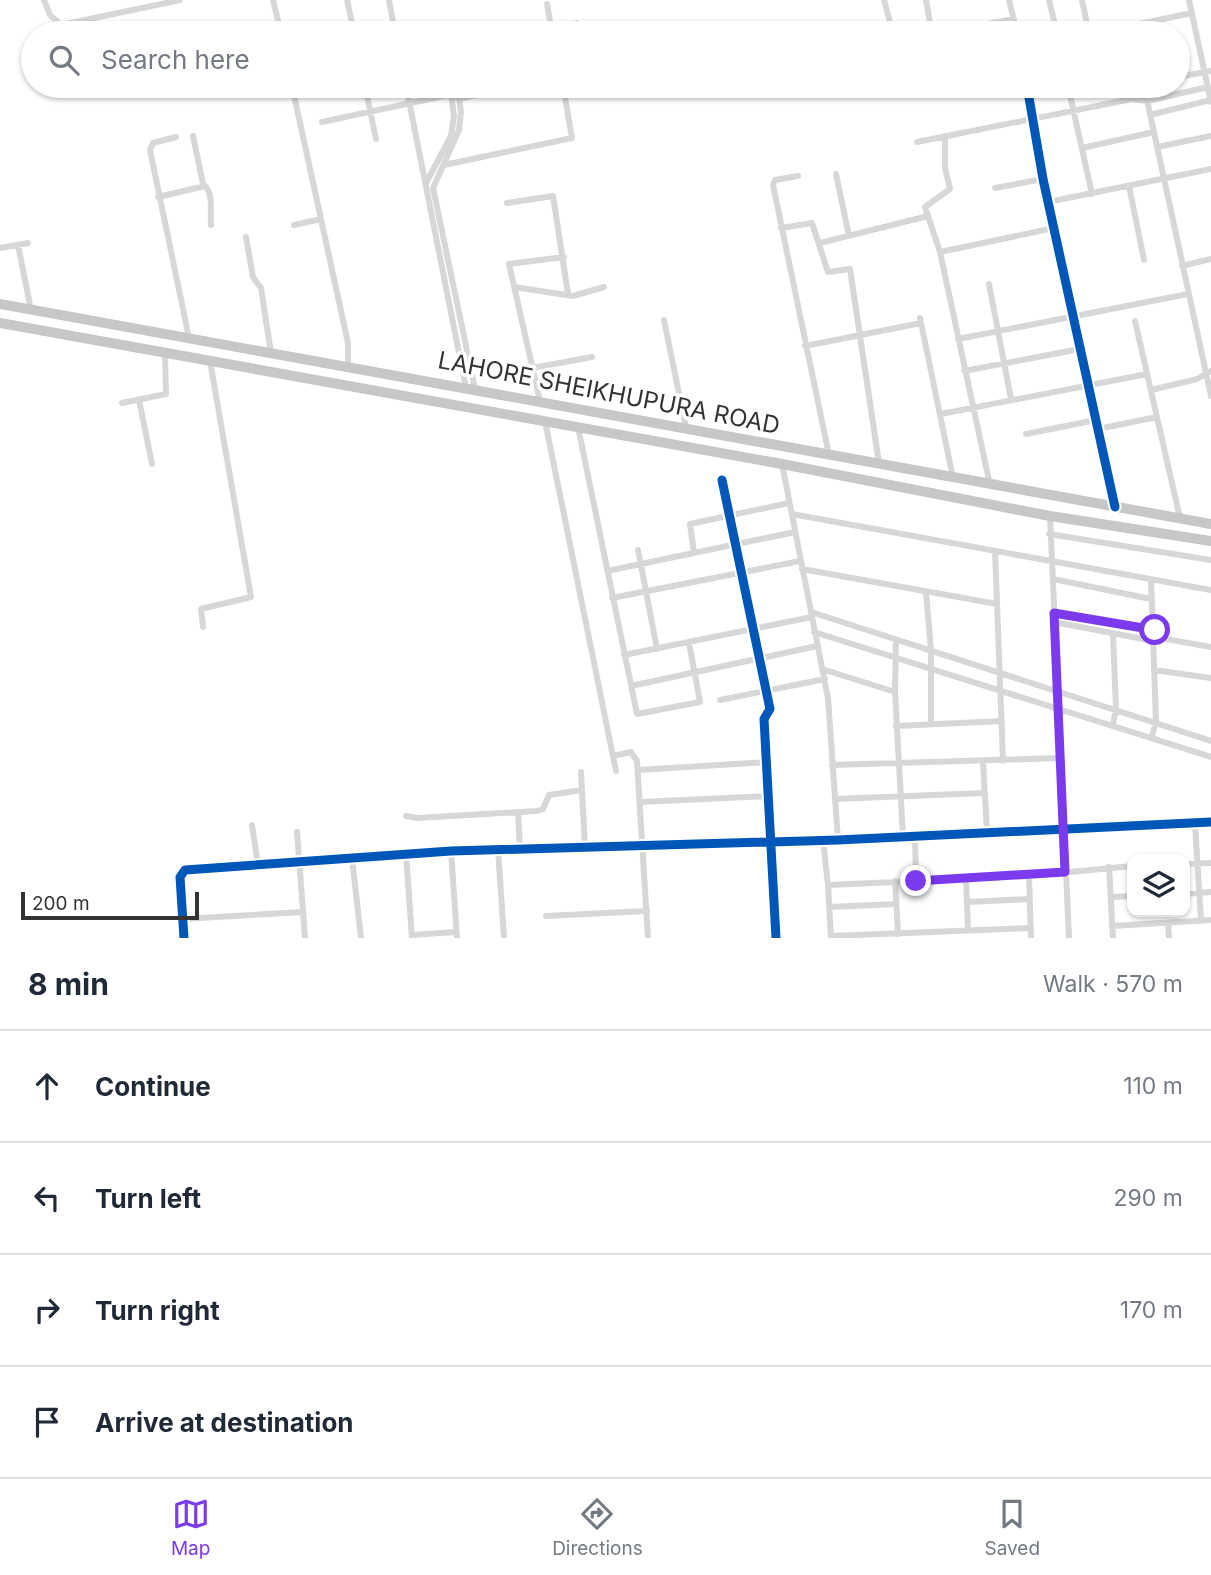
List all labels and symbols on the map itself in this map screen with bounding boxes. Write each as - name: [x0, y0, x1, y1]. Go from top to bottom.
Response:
- street label: LAHORE SHEIKHUPURA ROAD: [436, 345, 783, 440]
- route start: [1139, 614, 1170, 645]
- route end: [900, 865, 931, 896]
- scale bar: [21, 889, 200, 921]

